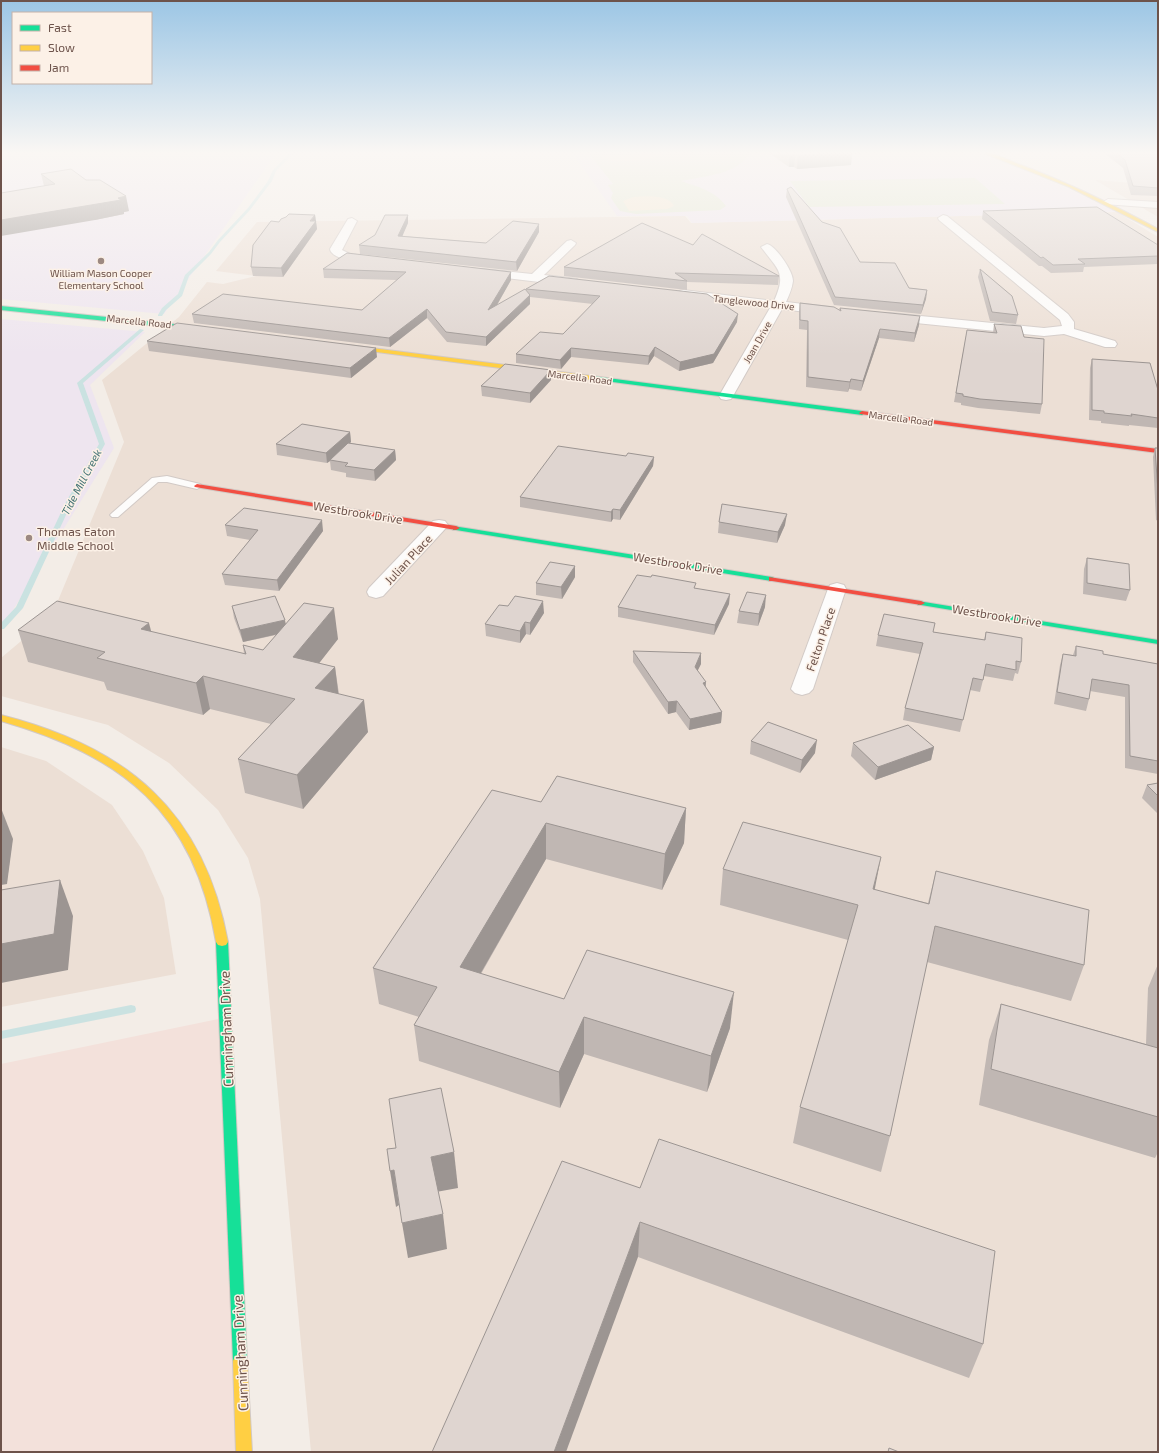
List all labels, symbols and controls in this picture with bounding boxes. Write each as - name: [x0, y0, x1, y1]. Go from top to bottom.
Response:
- legend: [12, 12, 152, 84]
- text: Fast: [48, 20, 72, 34]
- text: Slow: [48, 40, 75, 54]
- text: Jam: [48, 60, 69, 74]
- marker: William Mason Cooper Elementary School: [96, 256, 106, 266]
- place label: William Mason Cooper Elementary School: [50, 267, 152, 291]
- street label: Tanglewood Drive: [713, 292, 795, 312]
- street label: Marcella Road: [106, 312, 172, 330]
- street label: Joan Drive: [740, 319, 774, 365]
- street label: Marcella Road: [547, 367, 613, 387]
- street label: Marcella Road: [868, 408, 934, 428]
- water label: Tide Mill Creek: [58, 447, 104, 517]
- street label: Westbrook Drive: [312, 498, 404, 526]
- place label: Thomas Eaton Middle School: [37, 524, 115, 552]
- street label: Julian Place: [381, 531, 435, 587]
- marker: Thomas Eaton Middle School: [24, 533, 34, 543]
- street label: Westbrook Drive: [632, 549, 724, 577]
- street label: Westbrook Drive: [951, 601, 1043, 629]
- street label: Felton Place: [803, 605, 837, 673]
- street label: Cunningham Drive: [215, 971, 237, 1087]
- street label: Cunningham Drive: [228, 1295, 252, 1411]

